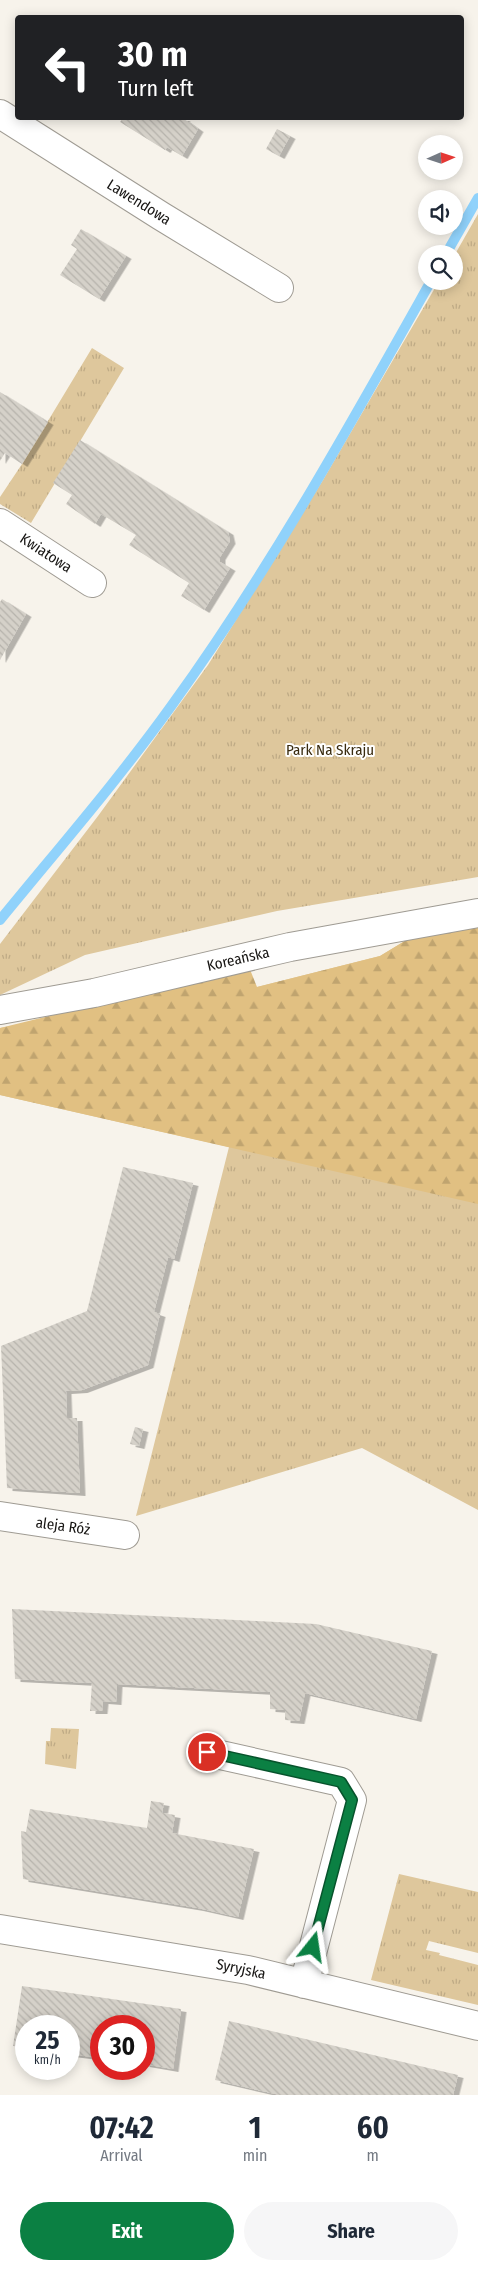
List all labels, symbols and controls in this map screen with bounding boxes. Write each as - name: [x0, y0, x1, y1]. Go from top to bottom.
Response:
- text: 30 m: [118, 33, 188, 75]
- icon: left: [35, 35, 100, 100]
- text: Turn left: [118, 75, 194, 102]
- north arrow: [418, 135, 462, 180]
- map controls: [418, 135, 463, 290]
- street label: Lawendowa: [104, 175, 174, 229]
- button: sound: [418, 190, 463, 235]
- button: search: [418, 245, 463, 290]
- street label: Kwiatowa: [17, 530, 75, 576]
- park label: Park Na Skraju: [286, 741, 374, 759]
- street label: Koreańska: [205, 943, 271, 975]
- street label: aleja Róż: [35, 1513, 91, 1539]
- pin: [186, 1731, 228, 1773]
- icon: arrive: [193, 1738, 221, 1766]
- position arrow: [286, 1920, 338, 1972]
- street label: Syryjska: [215, 1955, 267, 1983]
- speed limit sign: 30: [90, 2015, 155, 2080]
- text: 25: [36, 2026, 59, 2056]
- text: km/h: [34, 2053, 61, 2067]
- text: 07:42: [89, 2110, 154, 2146]
- text: 1: [249, 2110, 261, 2146]
- text: 60: [357, 2110, 389, 2146]
- text: Arrival: [100, 2146, 143, 2165]
- text: min: [243, 2146, 268, 2165]
- text: m: [367, 2146, 379, 2165]
- button: Exit: [20, 2202, 234, 2260]
- button: Share: [244, 2202, 458, 2260]

